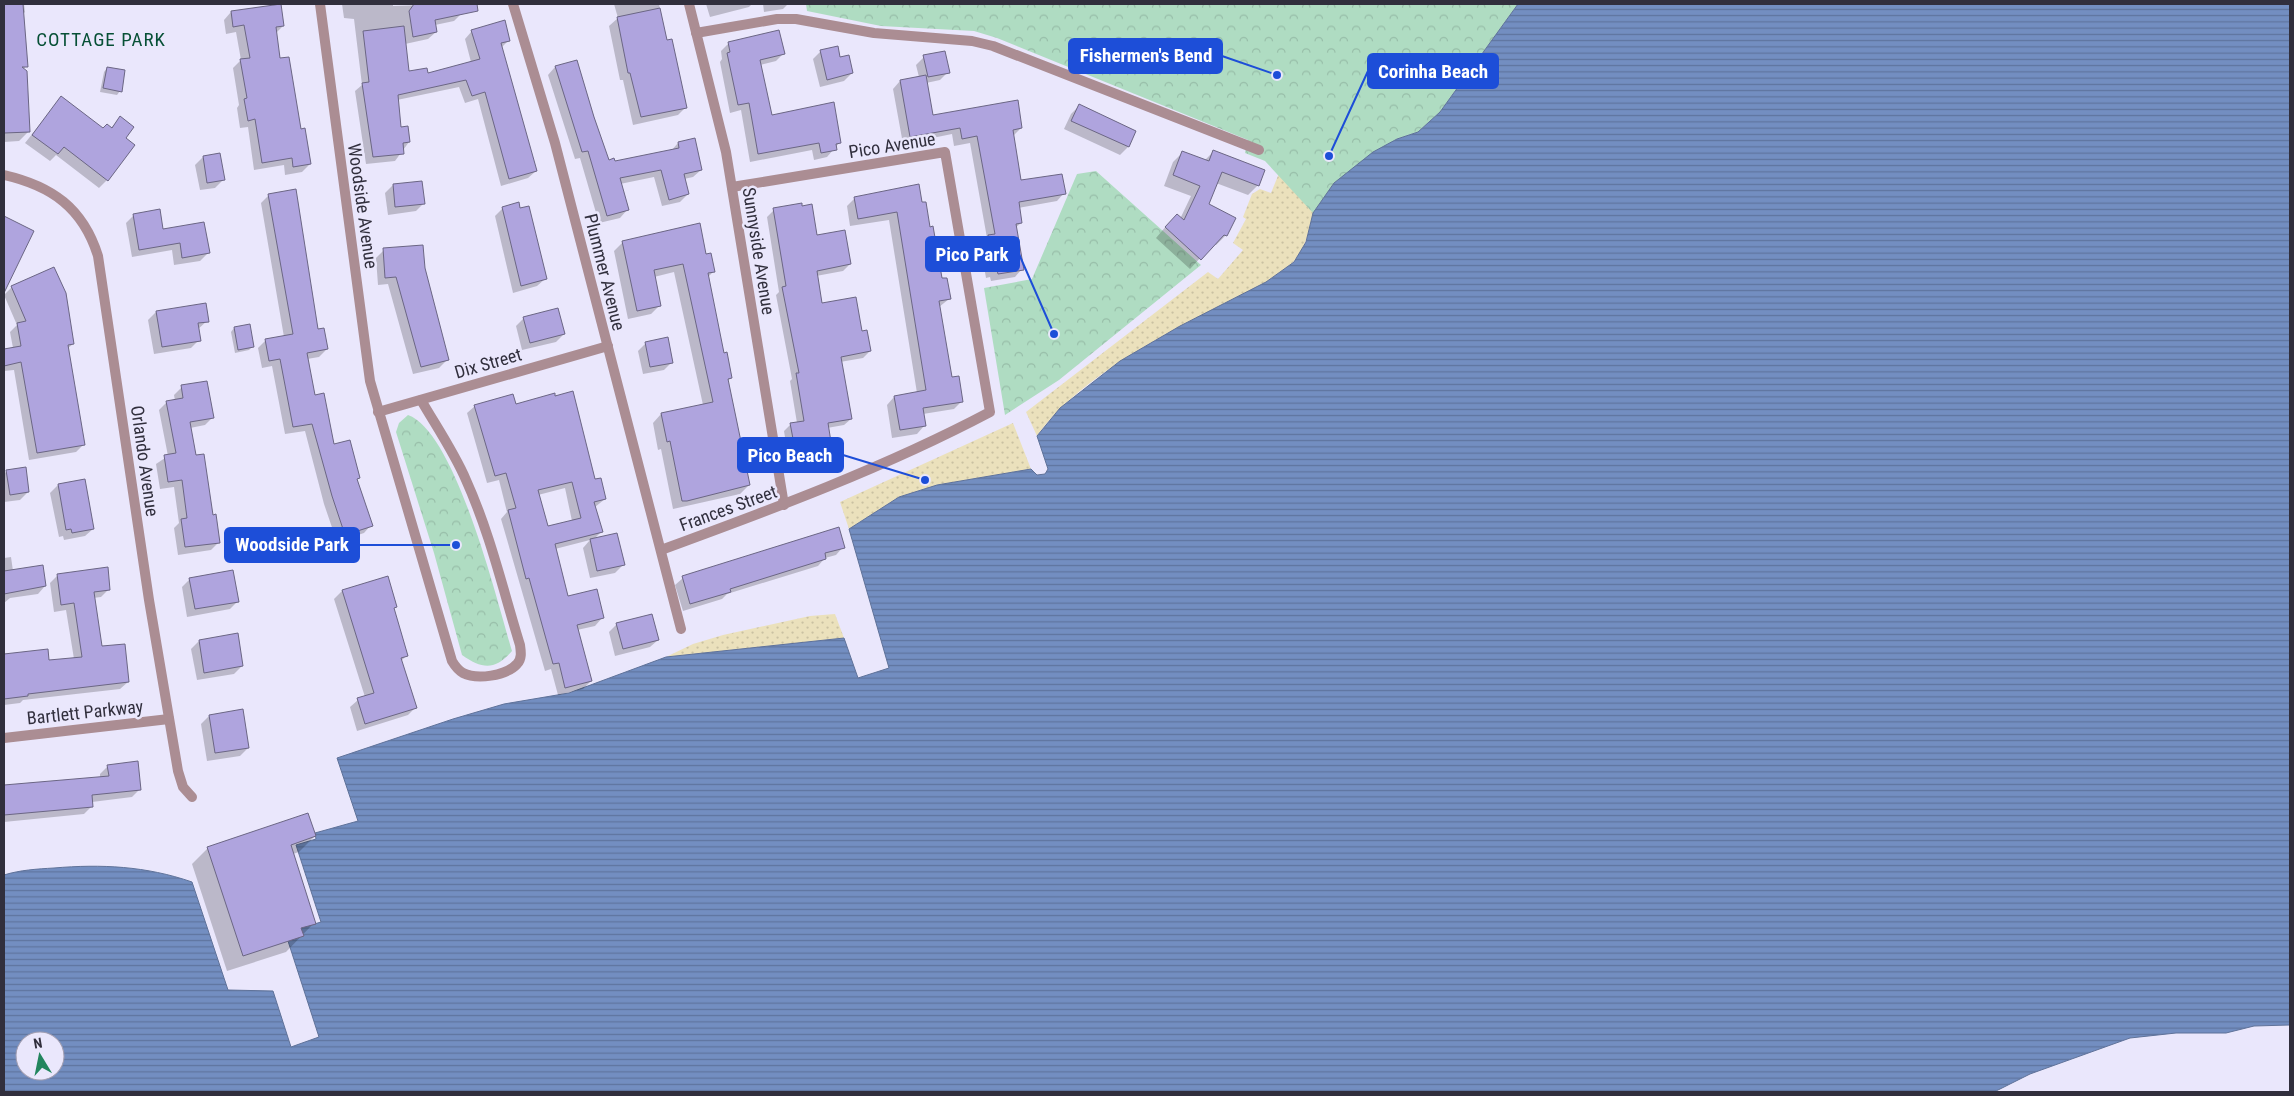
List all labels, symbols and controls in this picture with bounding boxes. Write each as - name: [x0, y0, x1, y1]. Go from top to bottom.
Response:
- district label: COTTAGE PARK: [36, 28, 166, 51]
- callout: Fishermen's Bend: [1069, 39, 1222, 73]
- text: Fishermen's Bend: [1080, 44, 1212, 67]
- callout: Corinha Beach: [1368, 54, 1498, 88]
- text: Corinha Beach: [1378, 60, 1488, 83]
- street label: Pico Avenue: [847, 128, 937, 162]
- street label: Woodside Avenue: [344, 142, 382, 270]
- street label: Sunnyside Avenue: [739, 186, 779, 316]
- street label: Plummer Avenue: [580, 211, 630, 333]
- callout: Pico Park: [926, 237, 1019, 271]
- text: Pico Park: [935, 243, 1010, 266]
- street label: Dix Street: [452, 343, 524, 383]
- street label: Orlando Avenue: [127, 404, 163, 518]
- callout: Pico Beach: [738, 438, 843, 472]
- text: Pico Beach: [748, 444, 832, 467]
- street label: Frances Street: [676, 481, 780, 535]
- callout: Woodside Park: [225, 528, 359, 562]
- text: Woodside Park: [235, 533, 350, 556]
- street label: Bartlett Parkway: [26, 695, 145, 729]
- north arrow: [15, 1031, 65, 1081]
- text: N: [32, 1035, 43, 1052]

